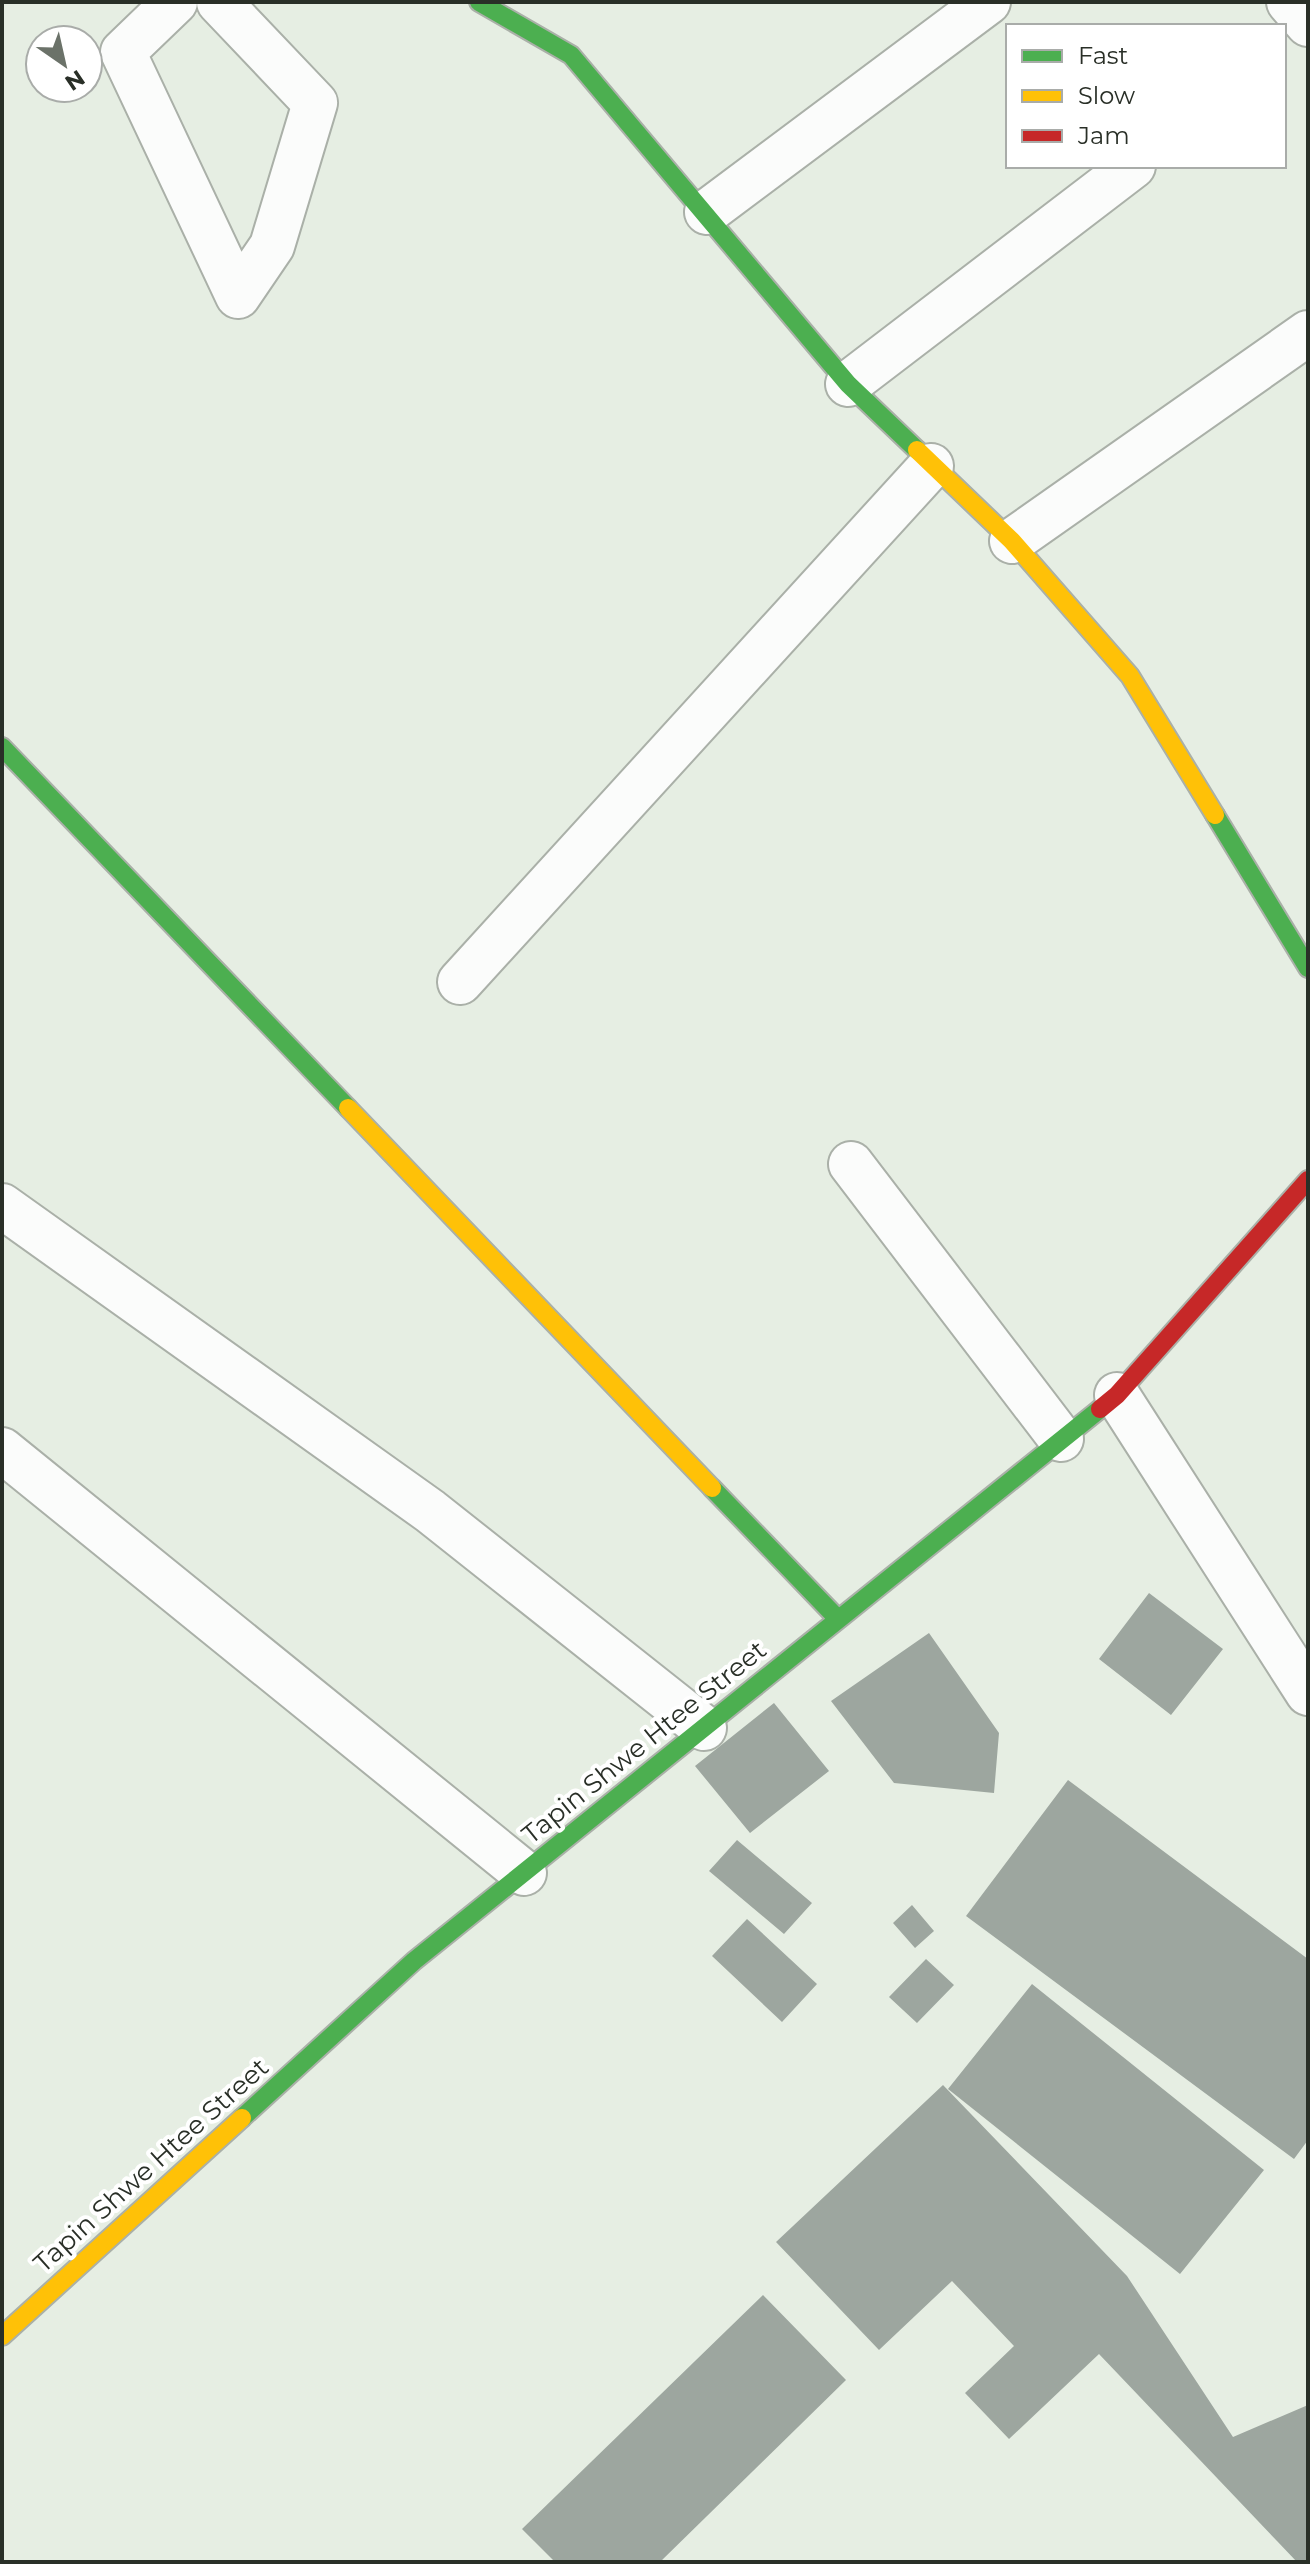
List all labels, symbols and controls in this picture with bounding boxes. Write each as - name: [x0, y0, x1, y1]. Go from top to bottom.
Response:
- north arrow: [24, 24, 104, 104]
- legend: [1006, 24, 1286, 168]
- text: Fast: [1078, 41, 1129, 70]
- text: N: [60, 64, 90, 96]
- text: Slow: [1078, 81, 1135, 110]
- text: Jam: [1077, 121, 1130, 150]
- street label: Tapin Shwe Htee Street: [515, 1634, 773, 1850]
- street label: Tapin Shwe Htee Street: [27, 2051, 275, 2279]

